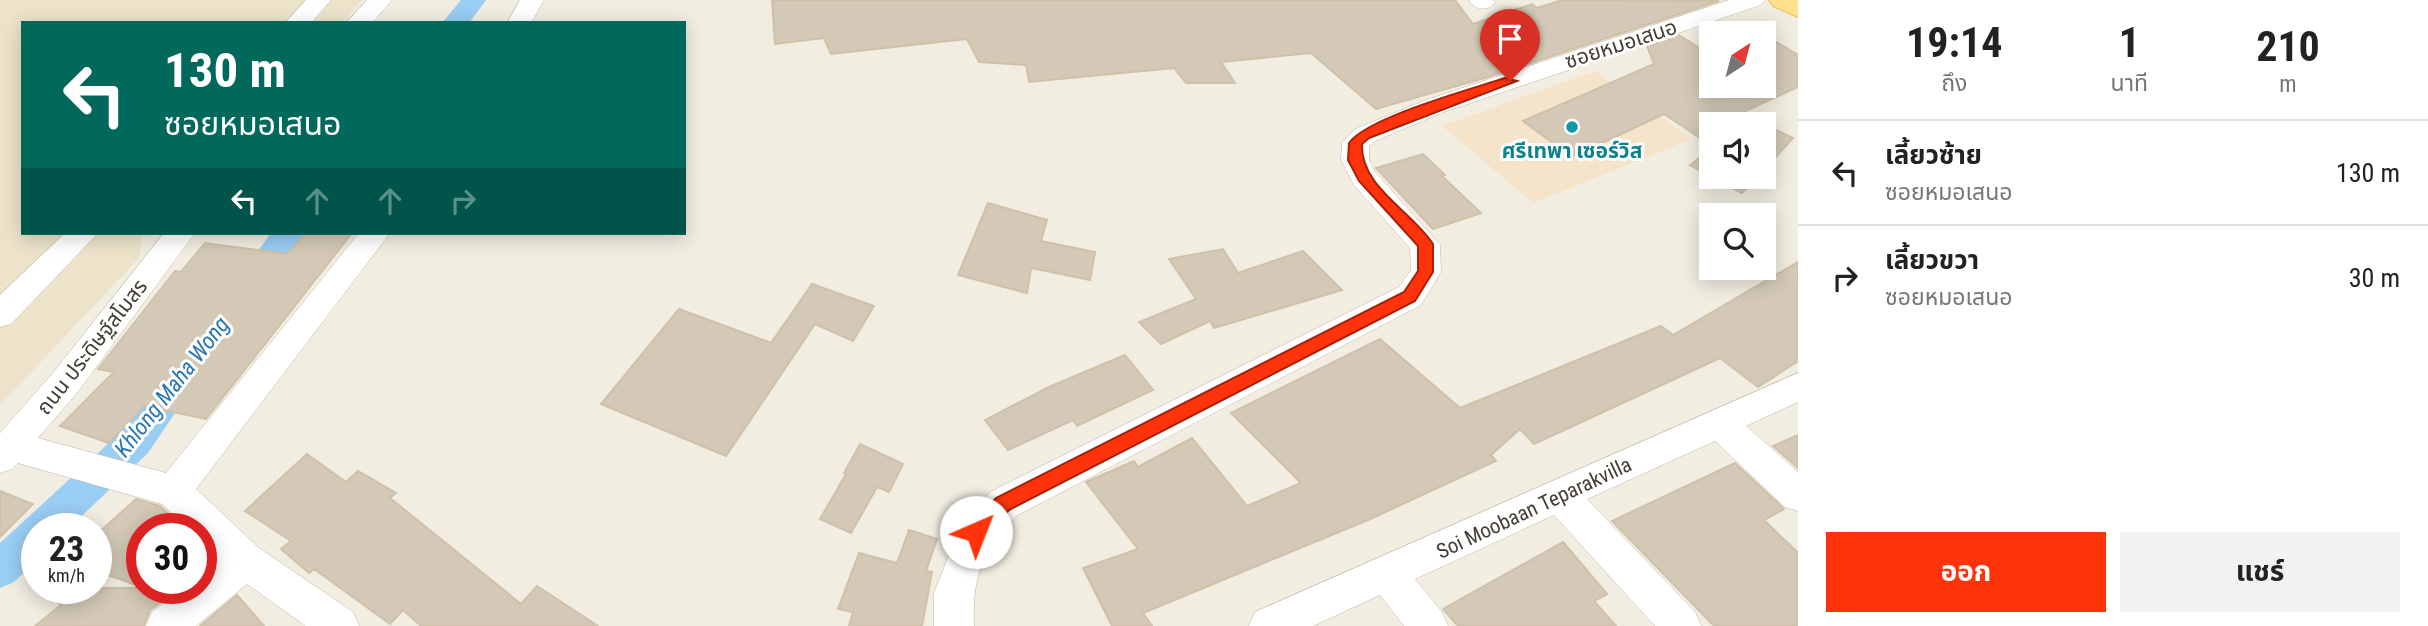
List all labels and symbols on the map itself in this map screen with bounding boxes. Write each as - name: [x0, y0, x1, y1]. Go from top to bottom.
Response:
- pin: [1480, 9, 1540, 81]
- street label: ซอยหมอเสนอ: [1562, 15, 1680, 73]
- north arrow: [1699, 21, 1776, 98]
- marker: ศรีเทพา เซอร์วิส: [1564, 119, 1580, 135]
- place label: ศรีเทพา เซอร์วิส: [1502, 139, 1643, 163]
- street label: ถนน ประดิษฐ์สโมสร: [32, 275, 152, 419]
- water label: Khlong Maha Wong: [109, 312, 235, 462]
- street label: Soi Moobaan Teparakvilla: [1433, 452, 1635, 564]
- position arrow: [939, 495, 1013, 569]
- speed limit sign: 30: [126, 513, 217, 604]

